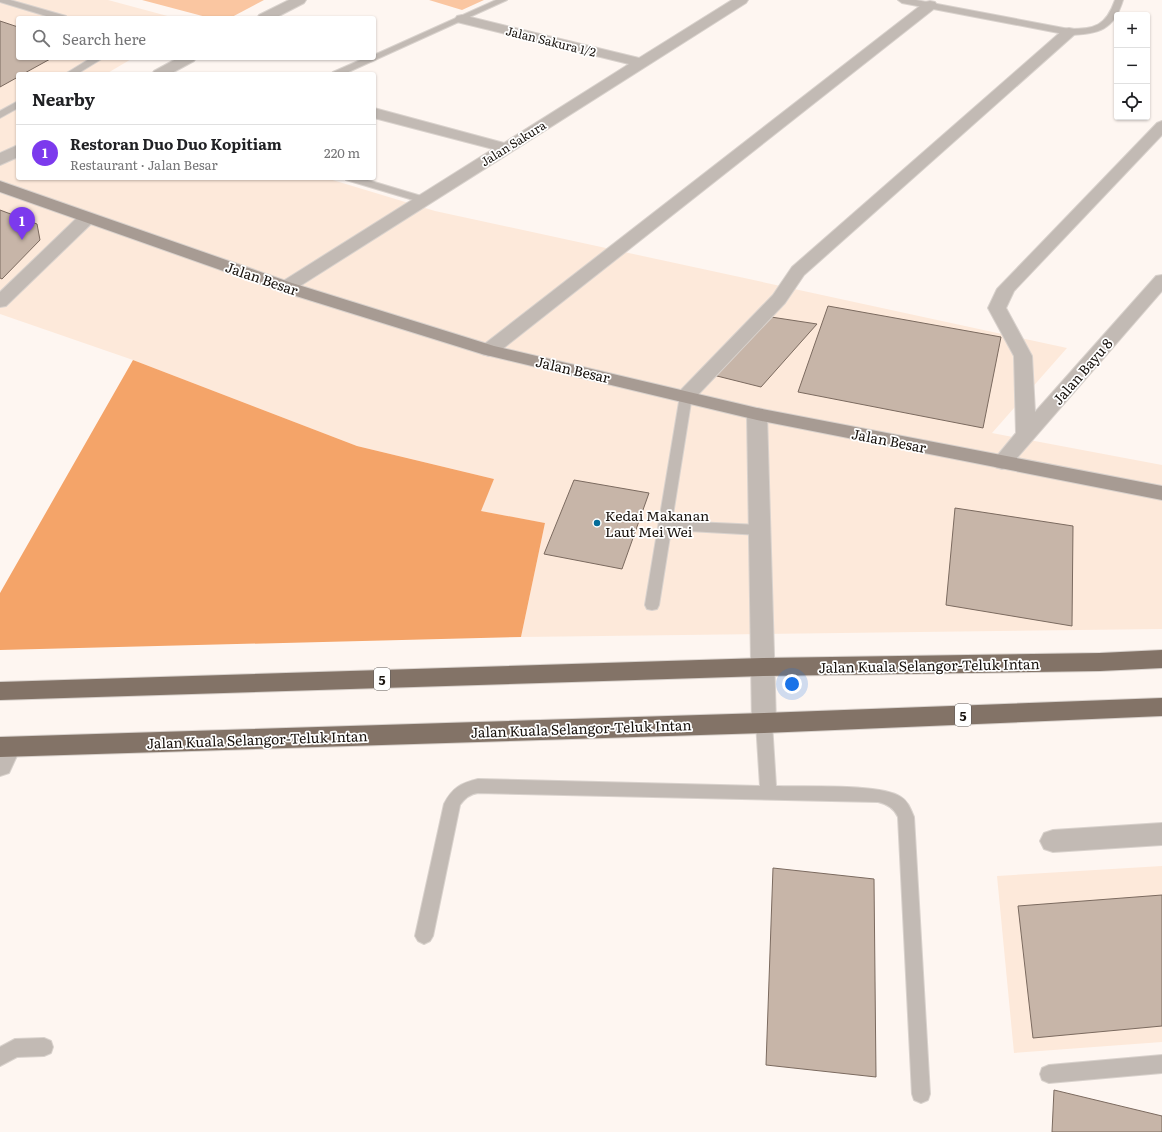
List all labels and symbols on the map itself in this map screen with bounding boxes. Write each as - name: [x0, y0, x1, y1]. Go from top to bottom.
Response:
- street label: Jalan Sakura 1/2: [504, 21, 598, 61]
- street label: Jalan Sakura: [477, 116, 550, 170]
- pin: 1: [9, 207, 35, 240]
- street label: Jalan Besar: [223, 256, 301, 300]
- street label: Jalan Bayu 8: [1047, 333, 1117, 409]
- street label: Jalan Besar: [534, 351, 612, 387]
- street label: Jalan Besar: [850, 423, 928, 457]
- place label: Kedai Makanan Laut Mei Wei: [605, 505, 709, 541]
- marker: Kedai Makanan Laut Mei Wei: [592, 518, 602, 528]
- street label: Jalan Kuala Selangor-Teluk Intan: [818, 653, 1040, 677]
- road number: 5: [374, 668, 390, 690]
- your location: [782, 674, 802, 694]
- road number: 5: [955, 704, 971, 726]
- street label: Jalan Kuala Selangor-Teluk Intan: [470, 714, 692, 742]
- street label: Jalan Kuala Selangor-Teluk Intan: [146, 725, 368, 753]

